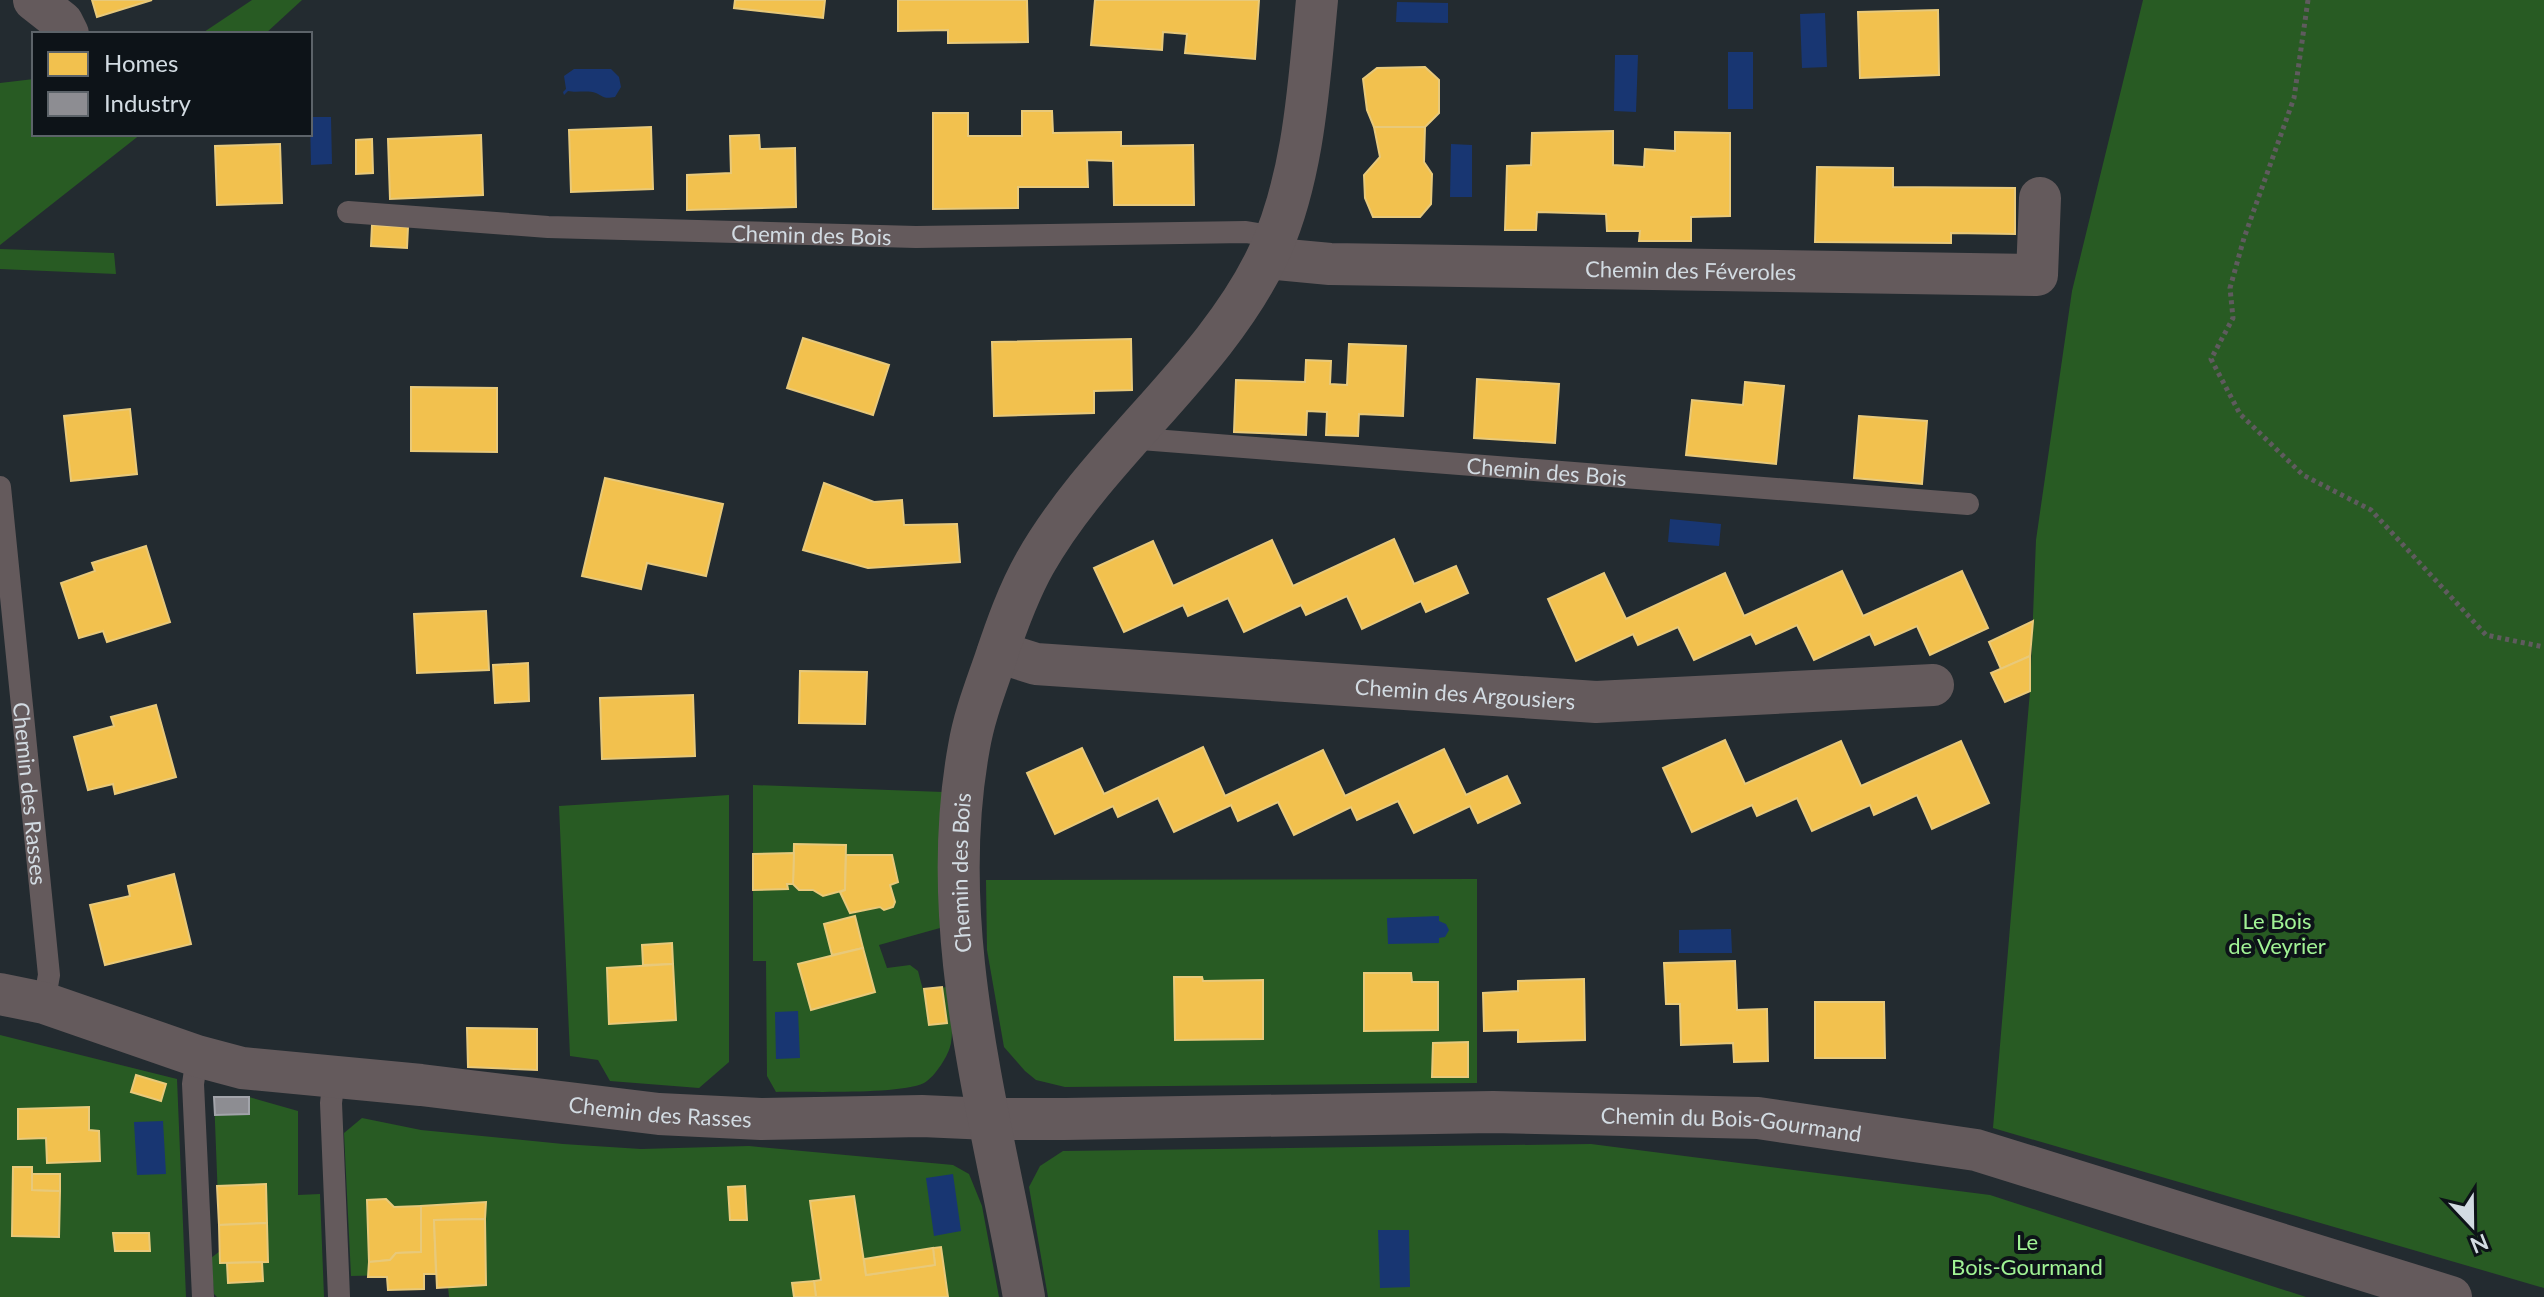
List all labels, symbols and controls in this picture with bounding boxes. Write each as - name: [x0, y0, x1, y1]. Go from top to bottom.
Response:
- legend: [32, 32, 312, 136]
- text: Homes: [104, 48, 178, 77]
- text: Industry: [104, 88, 191, 117]
- street label: Chemin des Bois: [731, 218, 892, 250]
- street label: Chemin des Féveroles: [1585, 254, 1796, 285]
- street label: Chemin des Bois: [1466, 451, 1628, 491]
- street label: Chemin des Argousiers: [1354, 672, 1576, 714]
- street label: Chemin des Rasses: [8, 701, 53, 886]
- street label: Chemin des Bois: [945, 791, 976, 954]
- park label: Le Bois de Veyrier: [2228, 907, 2326, 959]
- street label: Chemin des Rasses: [567, 1090, 752, 1132]
- street label: Chemin du Bois-Gourmand: [1600, 1101, 1864, 1147]
- north arrow: [2432, 1185, 2512, 1265]
- park label: Le Bois-Gourmand: [1951, 1228, 2103, 1280]
- text: N: [2467, 1228, 2493, 1260]

